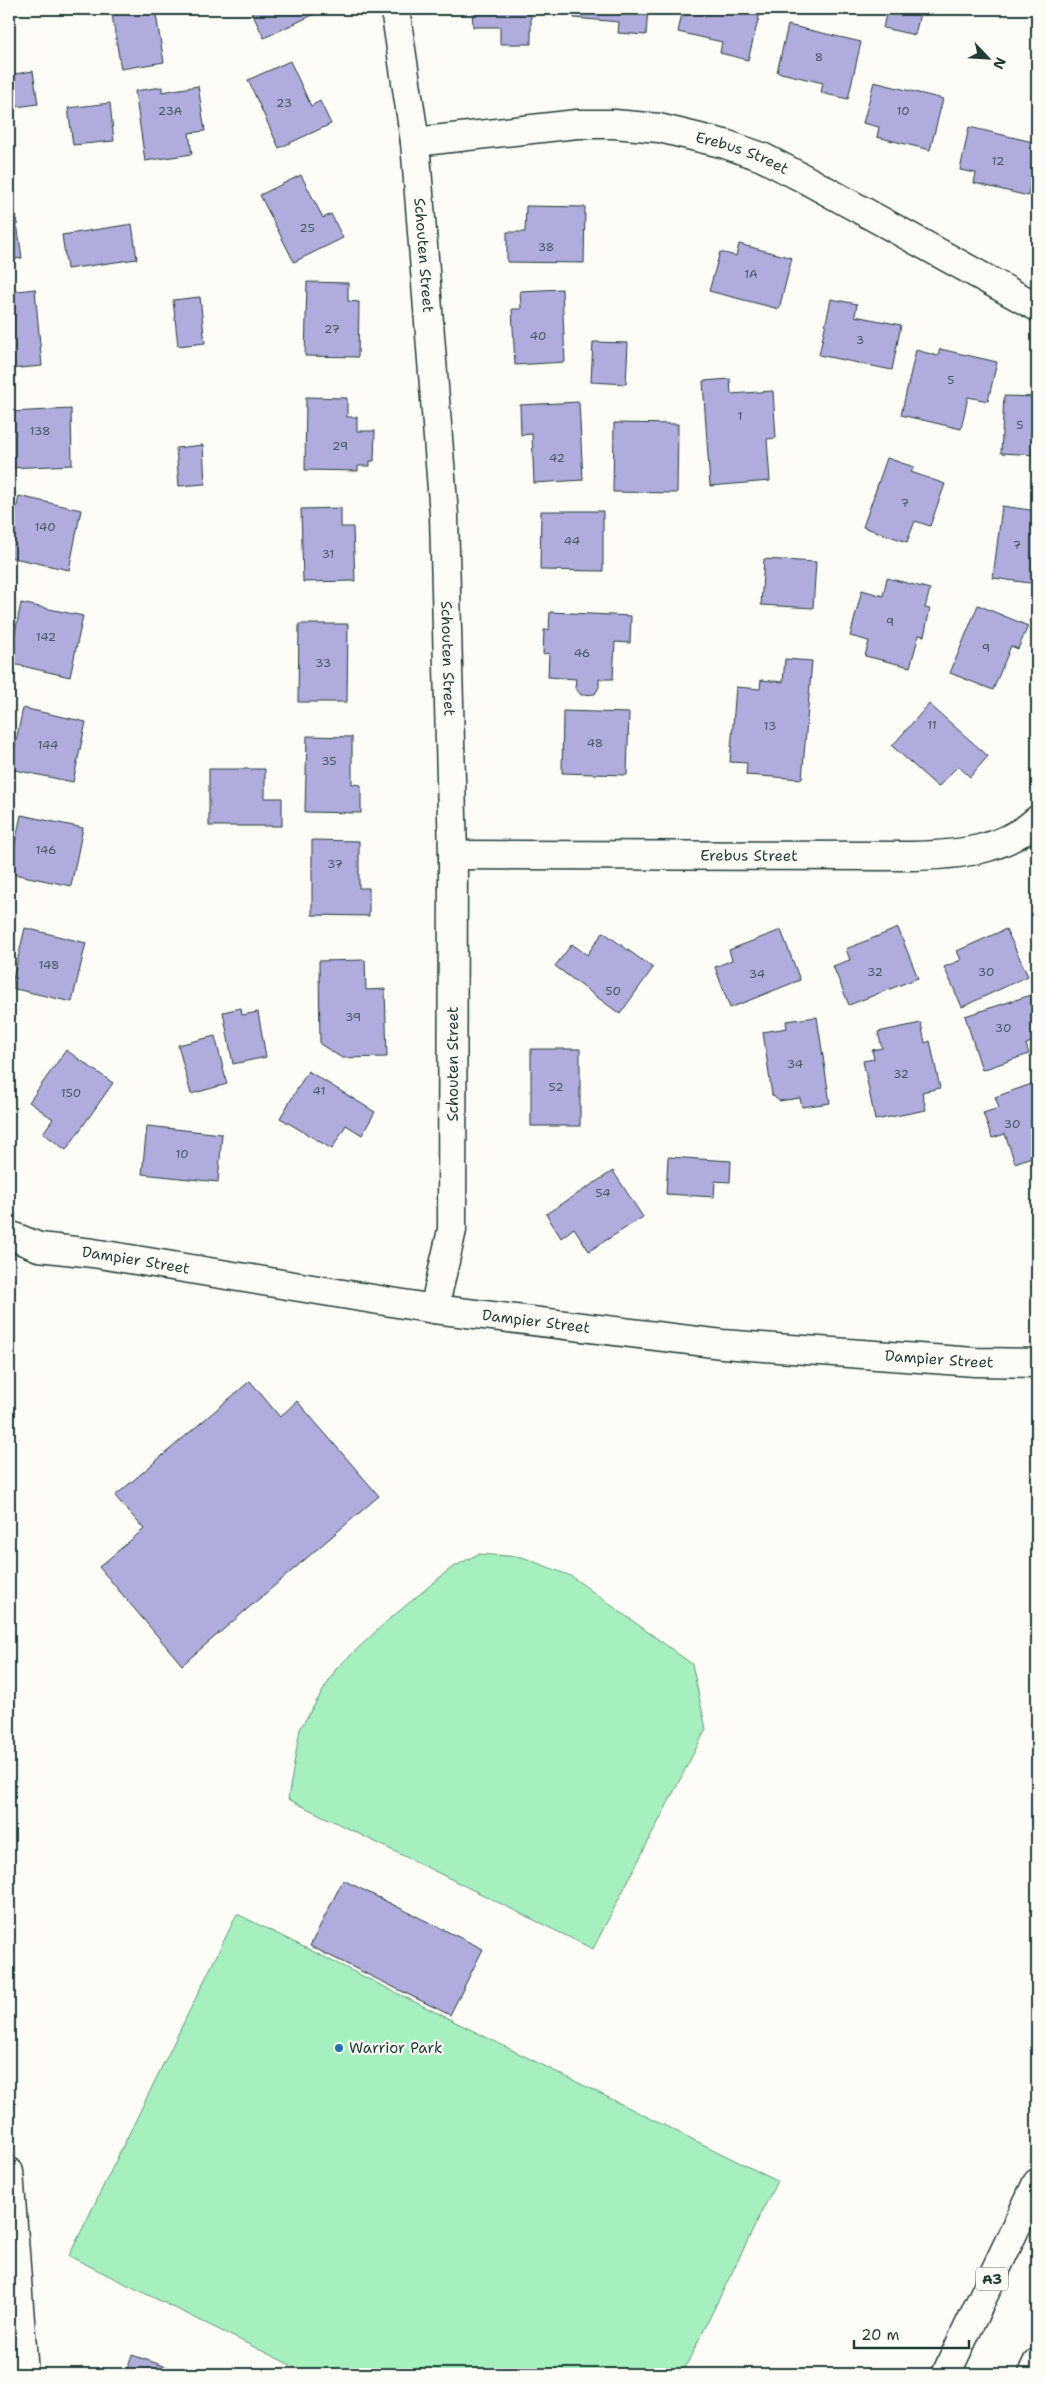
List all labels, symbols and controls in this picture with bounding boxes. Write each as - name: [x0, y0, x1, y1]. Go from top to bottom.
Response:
- north arrow: [964, 32, 1014, 82]
- house number: 8: [815, 49, 823, 65]
- text: N: [989, 55, 1010, 72]
- house number: 23: [276, 95, 292, 111]
- house number: 23A: [158, 103, 183, 119]
- house number: 10: [896, 103, 910, 119]
- street label: Erebus Street: [694, 127, 792, 179]
- house number: 12: [992, 153, 1004, 169]
- street label: Schouten Street: [409, 197, 438, 313]
- house number: 25: [299, 220, 315, 236]
- house number: 38: [538, 239, 554, 255]
- house number: 1A: [744, 266, 758, 282]
- house number: 27: [324, 321, 340, 337]
- house number: 40: [530, 328, 546, 344]
- house number: 3: [856, 332, 864, 348]
- house number: 5: [947, 372, 955, 388]
- house number: 1: [737, 408, 743, 424]
- house number: 5: [1016, 417, 1024, 433]
- house number: 138: [30, 423, 50, 439]
- house number: 29: [332, 438, 348, 454]
- house number: 42: [549, 450, 565, 466]
- house number: 7: [901, 495, 909, 511]
- house number: 140: [34, 519, 56, 535]
- house number: 44: [564, 533, 580, 549]
- house number: 7: [1013, 537, 1021, 553]
- house number: 31: [322, 546, 334, 562]
- street label: Schouten Street: [436, 601, 459, 716]
- house number: 9: [886, 614, 894, 630]
- house number: 142: [36, 629, 56, 645]
- house number: 9: [982, 640, 990, 656]
- house number: 46: [574, 645, 590, 661]
- house number: 33: [315, 655, 331, 671]
- house number: 11: [927, 717, 937, 733]
- house number: 13: [764, 718, 776, 734]
- house number: 48: [587, 735, 603, 751]
- house number: 144: [38, 737, 58, 753]
- house number: 35: [321, 753, 337, 769]
- house number: 146: [35, 842, 57, 858]
- street label: Erebus Street: [700, 846, 798, 866]
- house number: 37: [327, 856, 343, 872]
- house number: 148: [39, 957, 59, 973]
- house number: 32: [867, 964, 883, 980]
- house number: 30: [978, 964, 994, 980]
- house number: 34: [749, 966, 765, 982]
- house number: 50: [605, 983, 621, 999]
- street label: Schouten Street: [443, 1006, 463, 1122]
- house number: 39: [345, 1009, 361, 1025]
- house number: 30: [995, 1020, 1011, 1036]
- house number: 34: [787, 1056, 803, 1072]
- house number: 32: [893, 1066, 909, 1082]
- house number: 52: [548, 1079, 564, 1095]
- house number: 41: [313, 1083, 325, 1099]
- house number: 150: [61, 1085, 81, 1101]
- house number: 30: [1004, 1116, 1020, 1132]
- house number: 10: [175, 1146, 189, 1162]
- house number: 54: [595, 1185, 611, 1201]
- street label: Dampier Street: [81, 1242, 191, 1279]
- street label: Dampier Street: [481, 1305, 591, 1338]
- street label: Dampier Street: [884, 1346, 994, 1372]
- place label: Warrior Park: [349, 2038, 443, 2058]
- marker: Warrior Park: [333, 2042, 345, 2054]
- road number: A3: [976, 2268, 1008, 2290]
- scale bar: [854, 2318, 968, 2350]
- text: 20 m: [861, 2325, 900, 2345]

